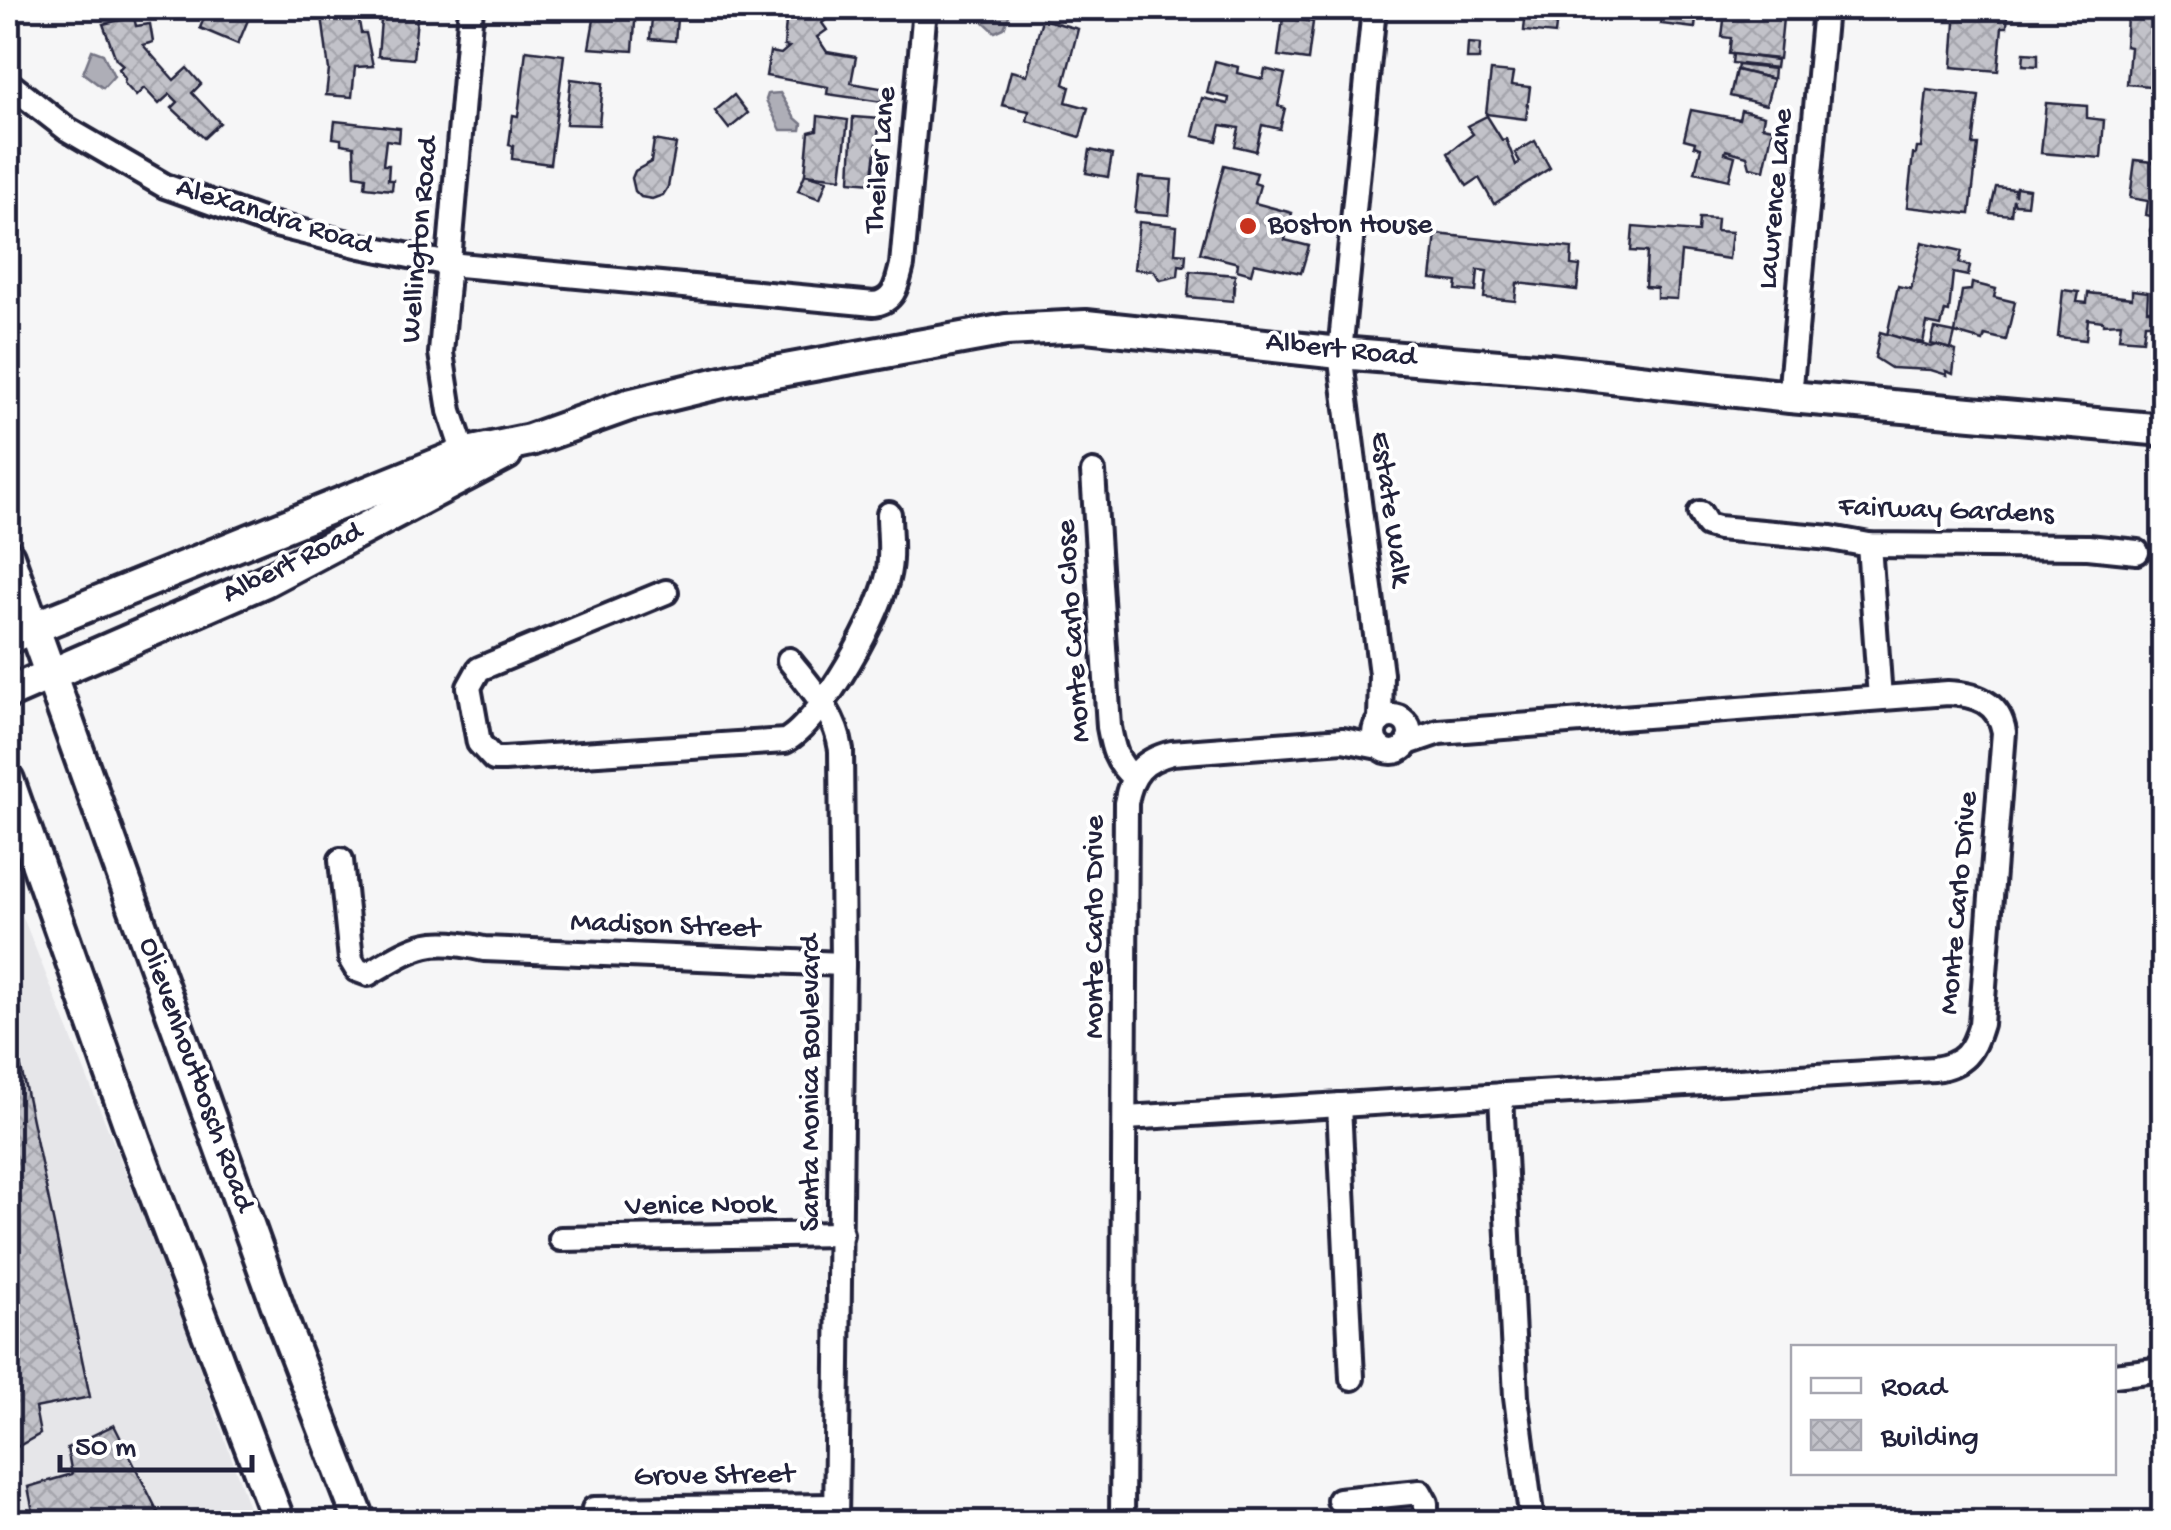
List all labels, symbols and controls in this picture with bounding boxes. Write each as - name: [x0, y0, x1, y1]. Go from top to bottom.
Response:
- street label: Theiler Lane: [858, 85, 906, 237]
- street label: Lawrence Lane: [1752, 107, 1802, 291]
- street label: Wellington Road: [395, 133, 448, 344]
- street label: Alexandra Road: [171, 171, 379, 265]
- place label: Boston House: [1267, 209, 1433, 244]
- marker: Boston House: [1237, 215, 1259, 237]
- street label: Albert Road: [1264, 326, 1420, 377]
- street label: Estate Walk: [1361, 430, 1418, 591]
- street label: Fairway Gardens: [1837, 491, 2055, 533]
- street label: Albert Road: [217, 514, 371, 613]
- street label: Monte Carlo Close: [1050, 518, 1100, 744]
- street label: Monte Carlo Drive: [1933, 790, 1987, 1016]
- street label: Monte Carlo Drive: [1079, 815, 1114, 1039]
- street label: Madison Street: [570, 906, 763, 948]
- street label: Santa Monica Boulevard: [795, 932, 830, 1232]
- street label: Olievenhoutbosch Road: [129, 933, 262, 1219]
- street label: Venice Nook: [624, 1188, 778, 1226]
- legend: [1791, 1345, 2116, 1475]
- text: Road: [1881, 1372, 1949, 1407]
- scale bar: [60, 1410, 252, 1472]
- text: Building: [1880, 1422, 1979, 1457]
- text: 50 m: [75, 1432, 136, 1467]
- street label: Grove Street: [633, 1458, 798, 1496]

